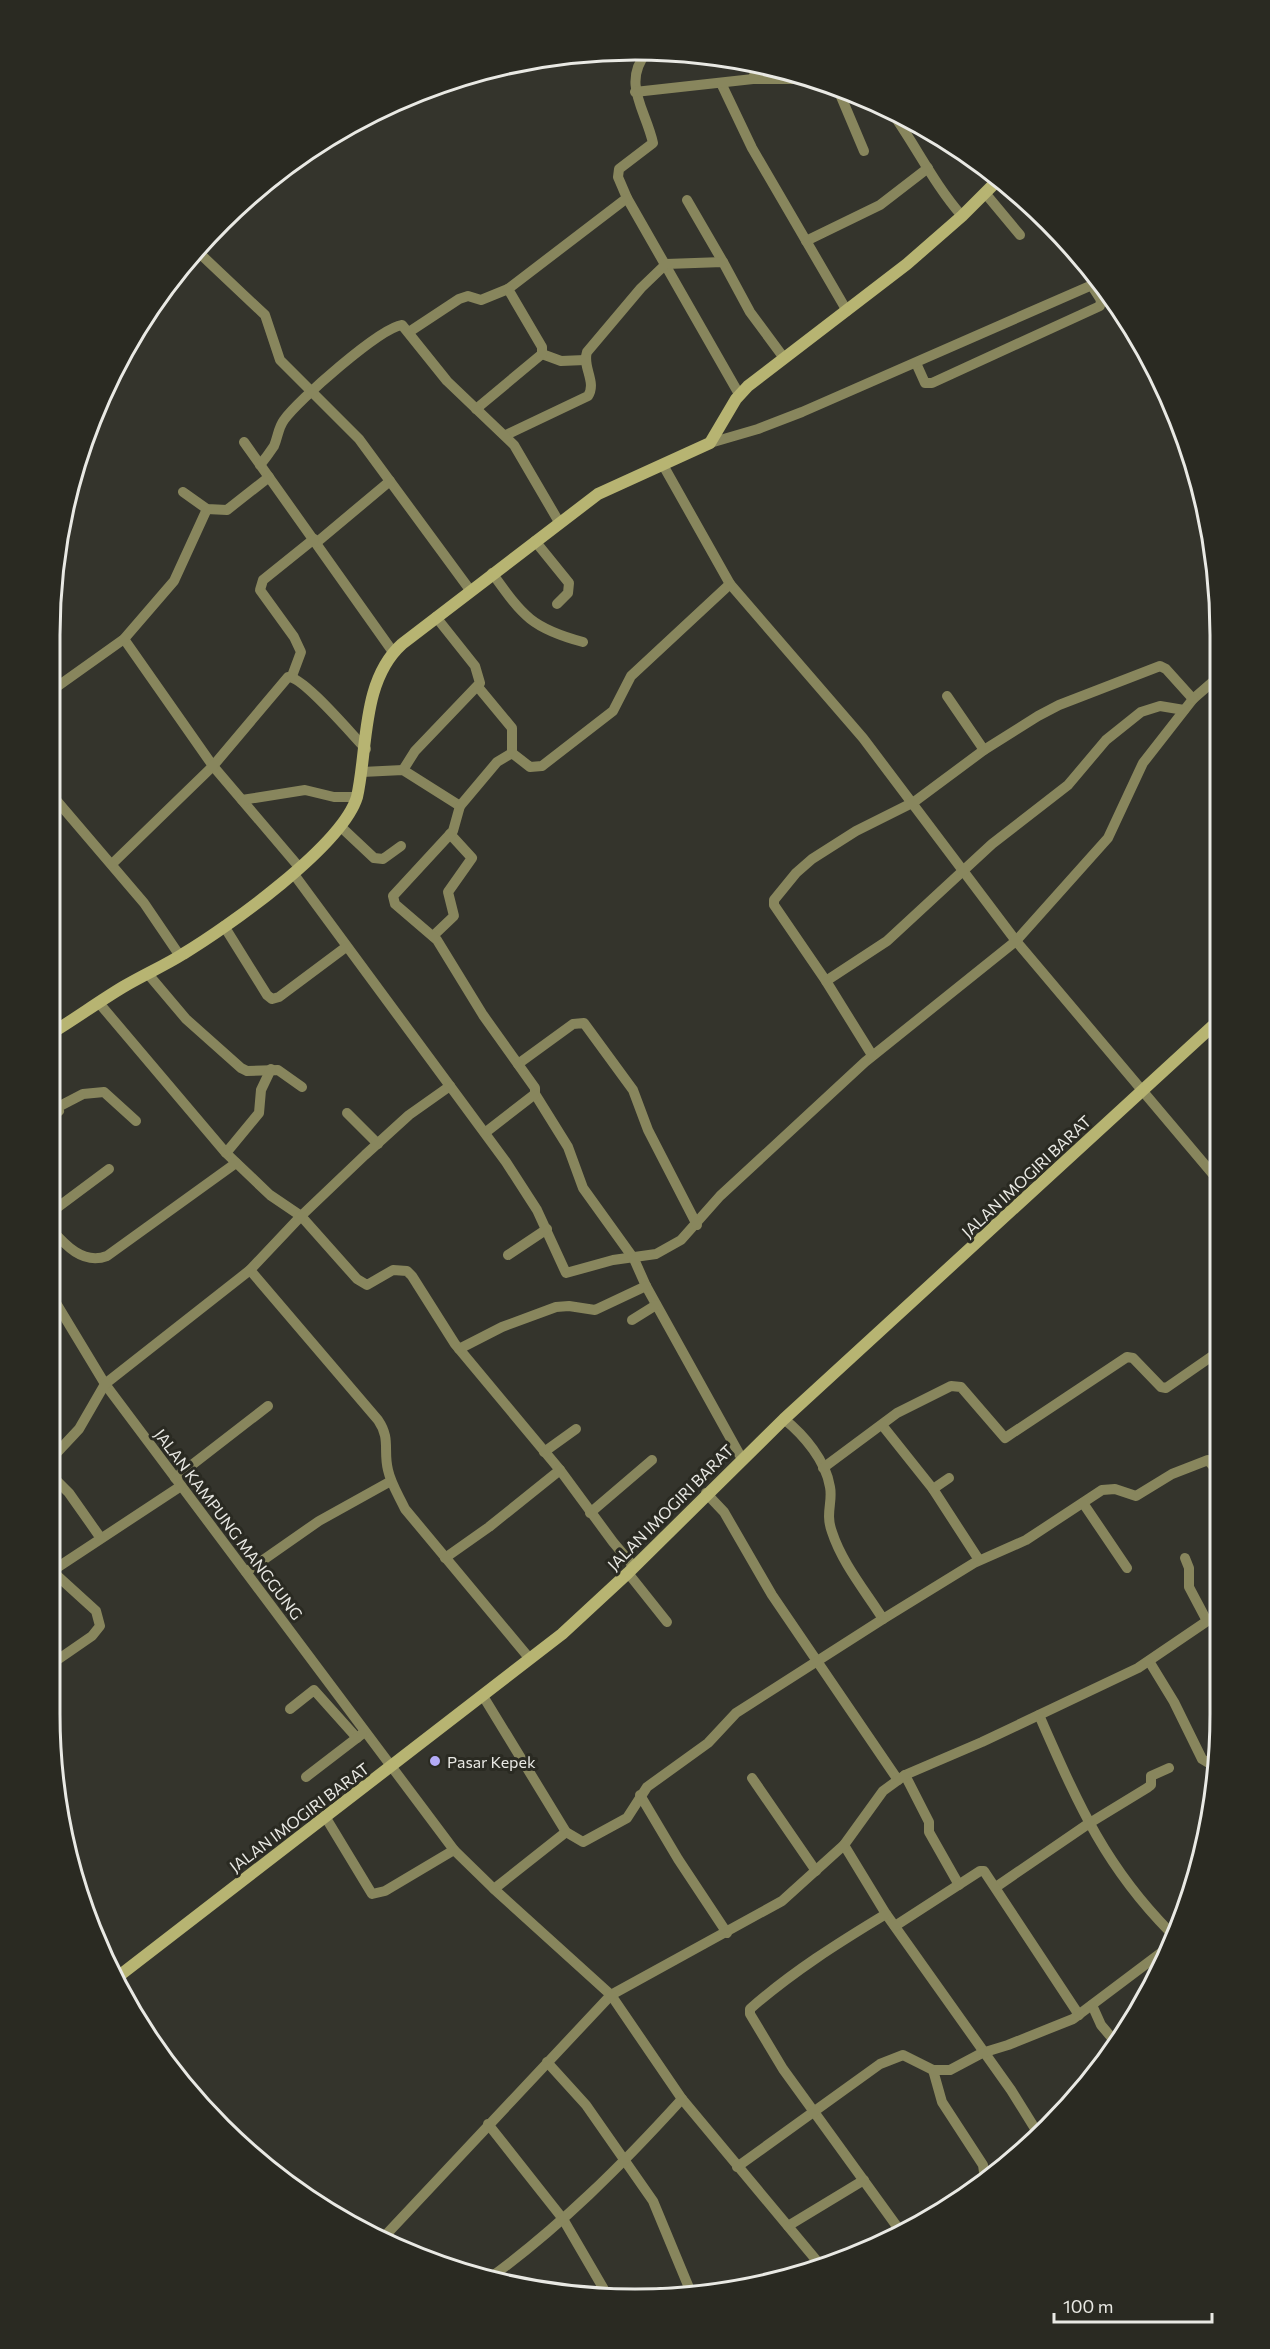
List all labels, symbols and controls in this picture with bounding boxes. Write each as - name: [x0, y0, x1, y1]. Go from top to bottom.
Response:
- street label: JALAN IMOGIRI BARAT: [957, 1111, 1095, 1241]
- street label: JALAN KAMPUNG MANGGUNG: [151, 1425, 307, 1623]
- street label: JALAN IMOGIRI BARAT: [603, 1440, 737, 1574]
- place label: Pasar Kepek: [447, 1752, 536, 1771]
- marker: Pasar Kepek: [428, 1754, 442, 1768]
- street label: JALAN IMOGIRI BARAT: [225, 1758, 373, 1876]
- scale bar: [1054, 2286, 1212, 2324]
- text: 100 m: [1063, 2295, 1113, 2317]

